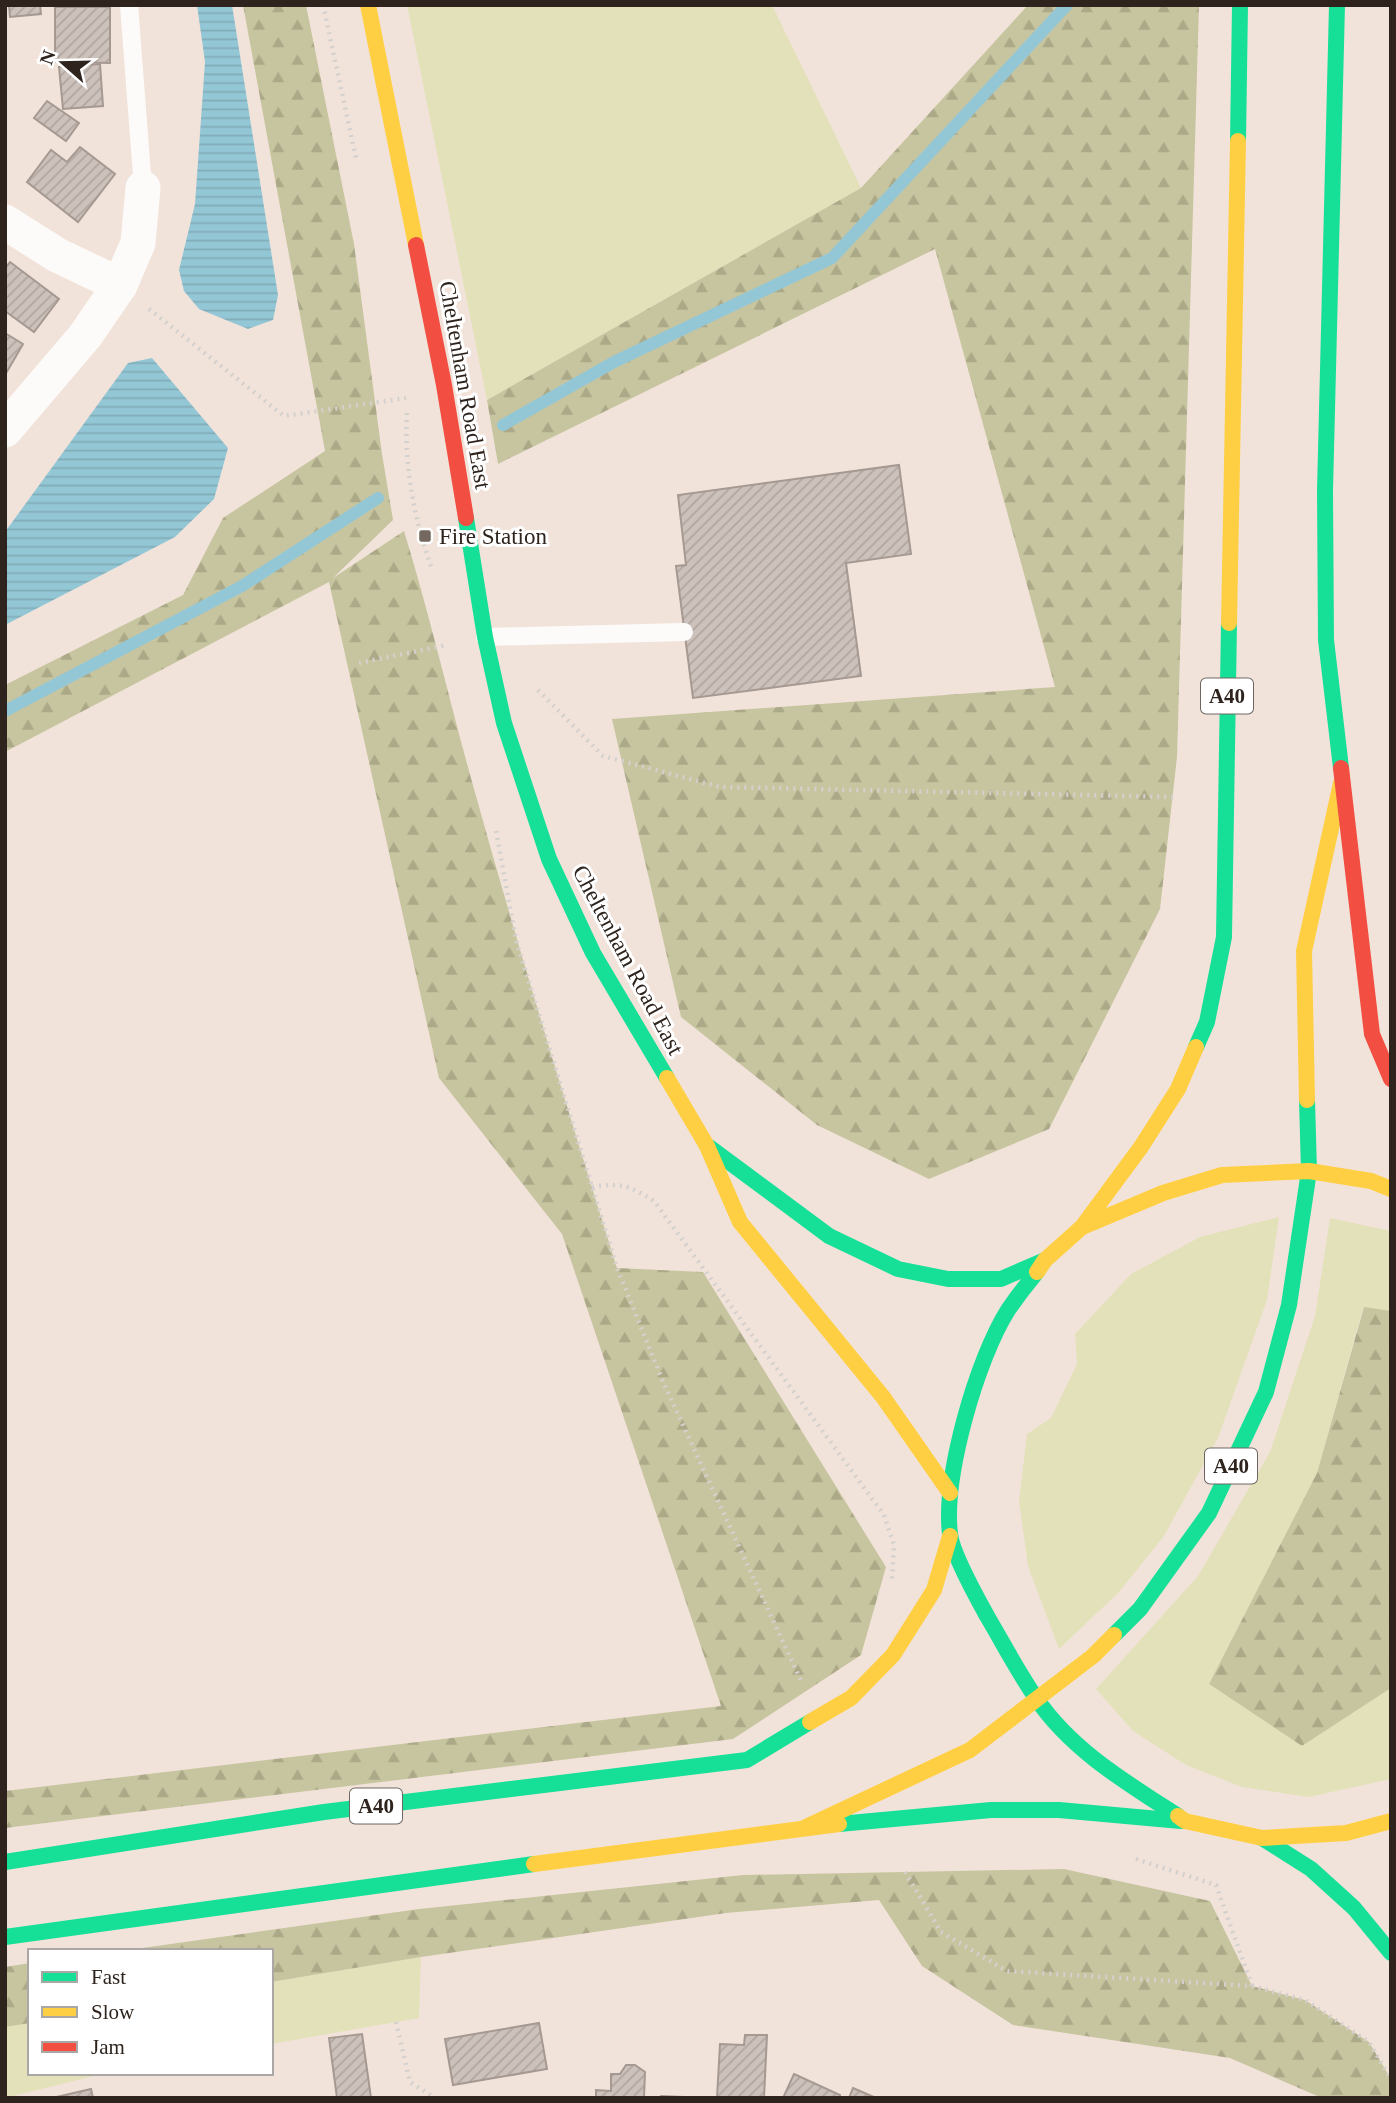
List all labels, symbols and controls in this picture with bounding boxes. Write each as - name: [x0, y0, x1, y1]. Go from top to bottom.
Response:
- north arrow: [28, 28, 98, 98]
- text: N: [35, 47, 60, 67]
- street label: Cheltenham Road East: [434, 279, 496, 492]
- place label: Fire Station: [439, 524, 547, 549]
- marker: Fire Station: [417, 528, 433, 544]
- road number: A40: [1201, 678, 1253, 714]
- street label: Cheltenham Road East: [567, 861, 689, 1059]
- road number: A40: [1205, 1448, 1257, 1484]
- road number: A40: [350, 1788, 402, 1824]
- legend: [28, 1949, 273, 2075]
- text: Fast: [91, 1965, 126, 1989]
- text: Slow: [91, 2000, 135, 2024]
- text: Jam: [91, 2035, 125, 2059]

